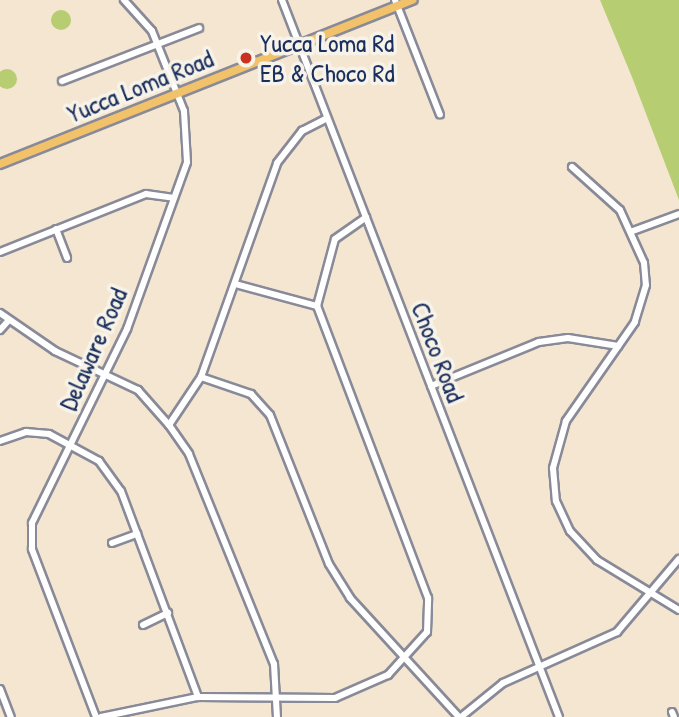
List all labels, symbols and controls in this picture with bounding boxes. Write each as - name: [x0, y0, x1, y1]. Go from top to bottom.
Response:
- place label: Yucca Loma Rd EB & Choco Rd: [260, 27, 395, 88]
- street label: Yucca Loma Road: [62, 43, 218, 129]
- marker: Yucca Loma Rd EB & Choco Rd: [238, 50, 254, 66]
- street label: Delaware Road: [52, 283, 134, 415]
- street label: Choco Road: [405, 297, 471, 407]

